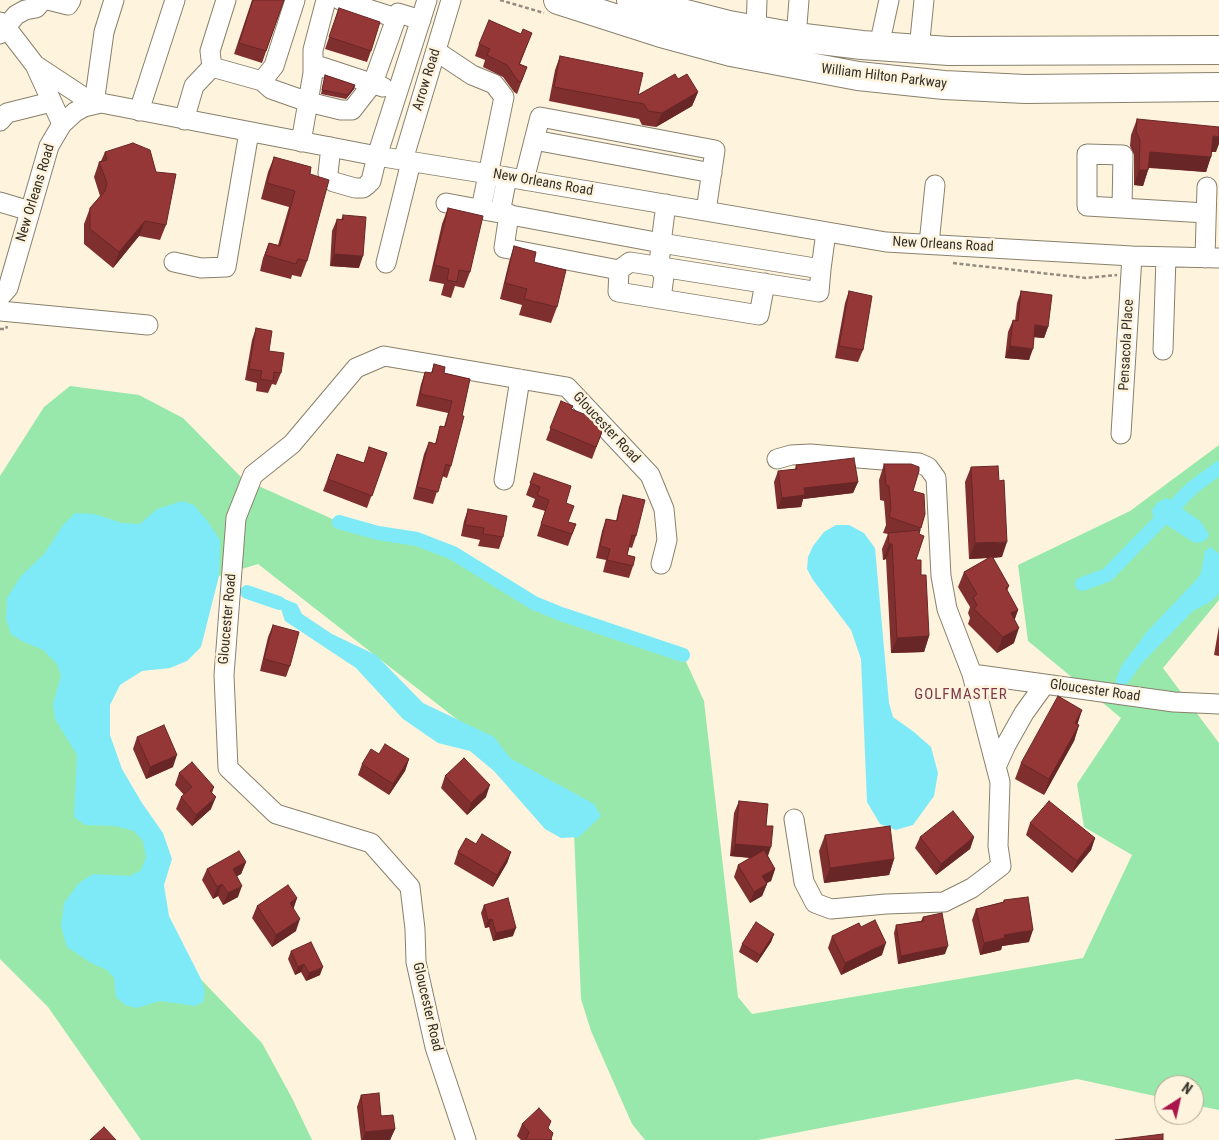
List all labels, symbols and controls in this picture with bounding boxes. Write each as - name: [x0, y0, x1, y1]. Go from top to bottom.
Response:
- street label: Arrow Road: [410, 47, 444, 113]
- street label: William Hilton Parkway: [820, 61, 948, 93]
- street label: New Orleans Road: [13, 142, 59, 244]
- street label: New Orleans Road: [492, 166, 594, 200]
- street label: New Orleans Road: [892, 234, 994, 256]
- street label: Pensacola Place: [1116, 299, 1138, 391]
- street label: Gloucester Road: [569, 389, 643, 467]
- street label: Gloucester Road: [216, 573, 240, 665]
- street label: Gloucester Road: [1049, 676, 1141, 706]
- district label: GOLFMASTER: [913, 686, 1009, 704]
- street label: Gloucester Road: [409, 961, 445, 1053]
- north arrow: [1154, 1075, 1204, 1125]
- text: N: [1179, 1080, 1195, 1098]

